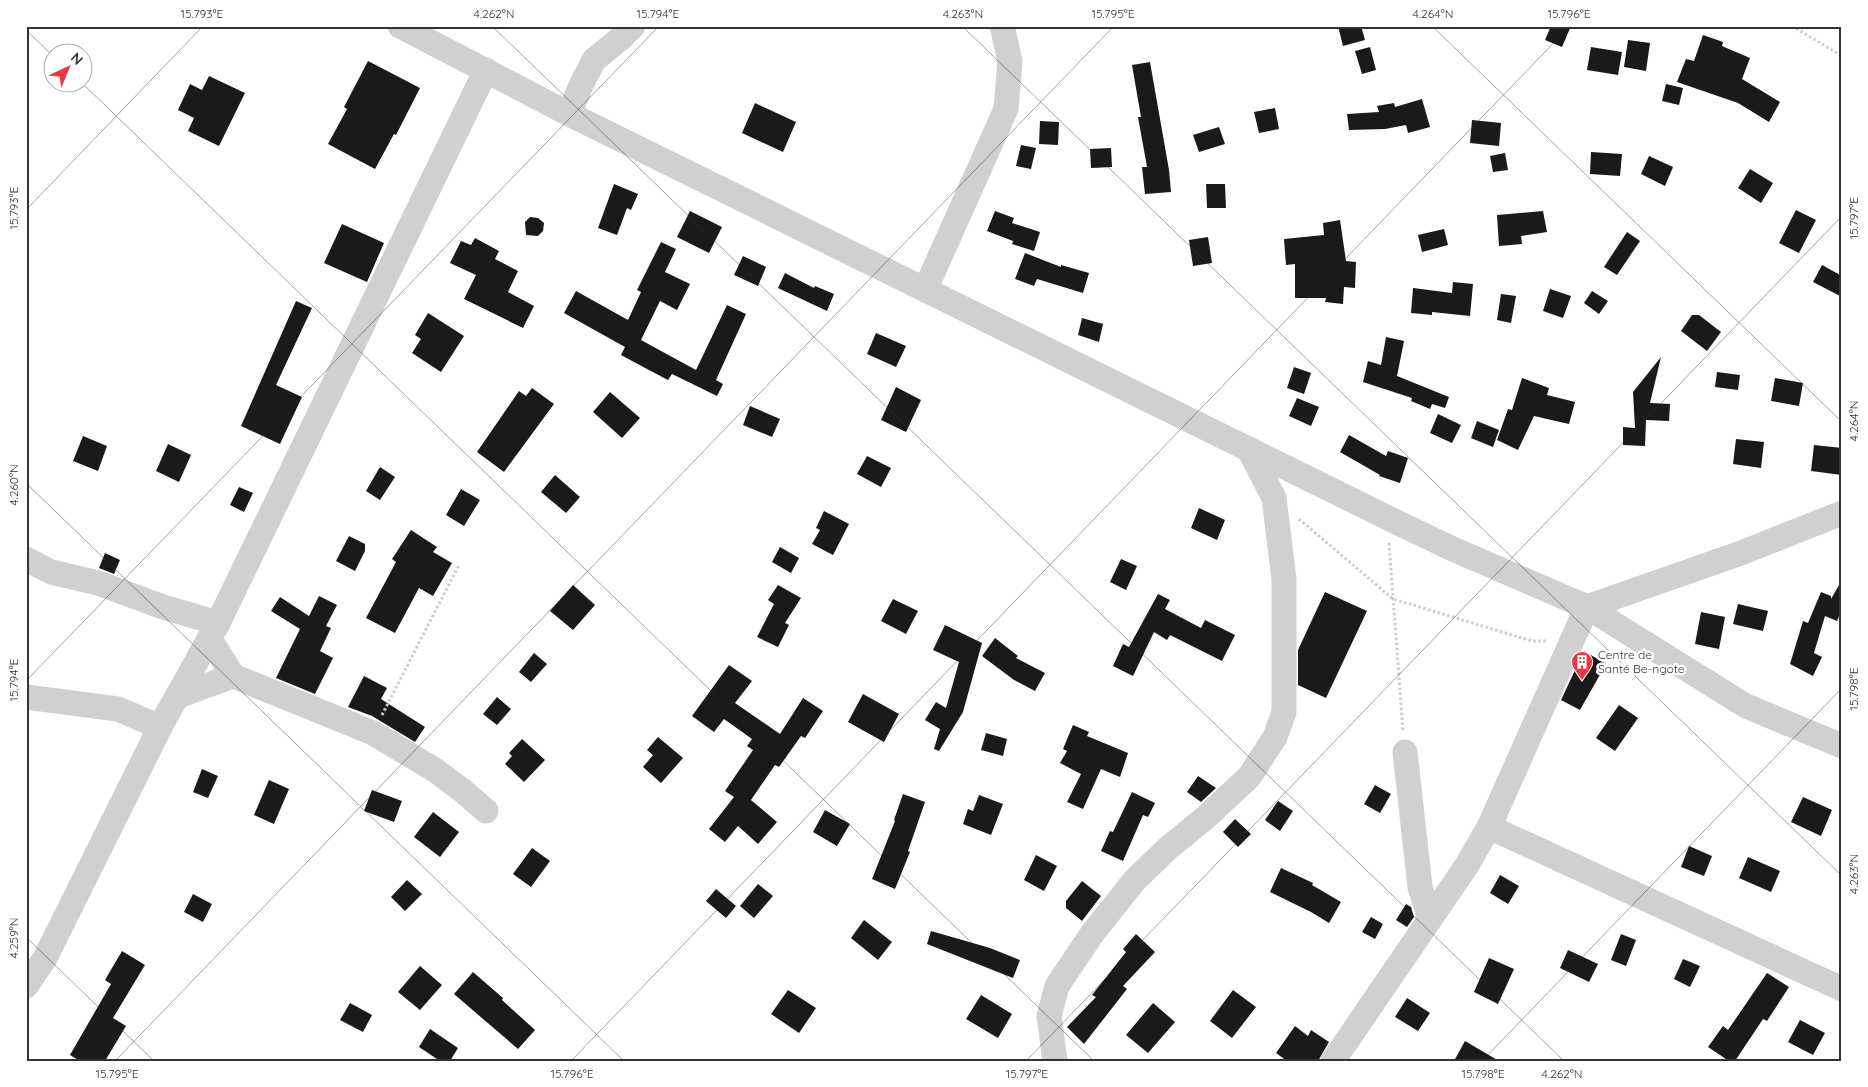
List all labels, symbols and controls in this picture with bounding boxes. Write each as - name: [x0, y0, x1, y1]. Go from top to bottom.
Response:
- text: 15.793°E: [181, 6, 224, 21]
- text: 4.262°N: [474, 6, 514, 21]
- text: 15.794°E: [637, 6, 680, 21]
- text: 4.263°N: [943, 6, 983, 21]
- text: 15.795°E: [1091, 6, 1135, 21]
- text: 4.264°N: [1413, 6, 1453, 21]
- text: 15.796°E: [1548, 6, 1591, 21]
- north arrow: [42, 42, 92, 92]
- text: N: [67, 49, 87, 69]
- text: 15.793°E: [6, 186, 21, 229]
- text: 15.797°E: [1846, 197, 1861, 239]
- text: 4.264°N: [1846, 401, 1861, 441]
- text: 4.260°N: [6, 464, 21, 506]
- place label: Centre de Santé Be-ngote: [1598, 647, 1685, 676]
- building icon: Centre de Santé Be-ngote: [1570, 650, 1594, 681]
- text: 15.794°E: [6, 658, 21, 701]
- text: 15.798°E: [1846, 667, 1861, 710]
- text: 4.263°N: [1846, 854, 1861, 894]
- text: 4.259°N: [6, 917, 21, 959]
- text: 15.795°E: [95, 1066, 139, 1081]
- text: 15.796°E: [551, 1066, 594, 1081]
- text: 15.797°E: [1006, 1066, 1048, 1081]
- text: 15.798°E: [1462, 1066, 1505, 1081]
- text: 4.262°N: [1542, 1066, 1582, 1081]

